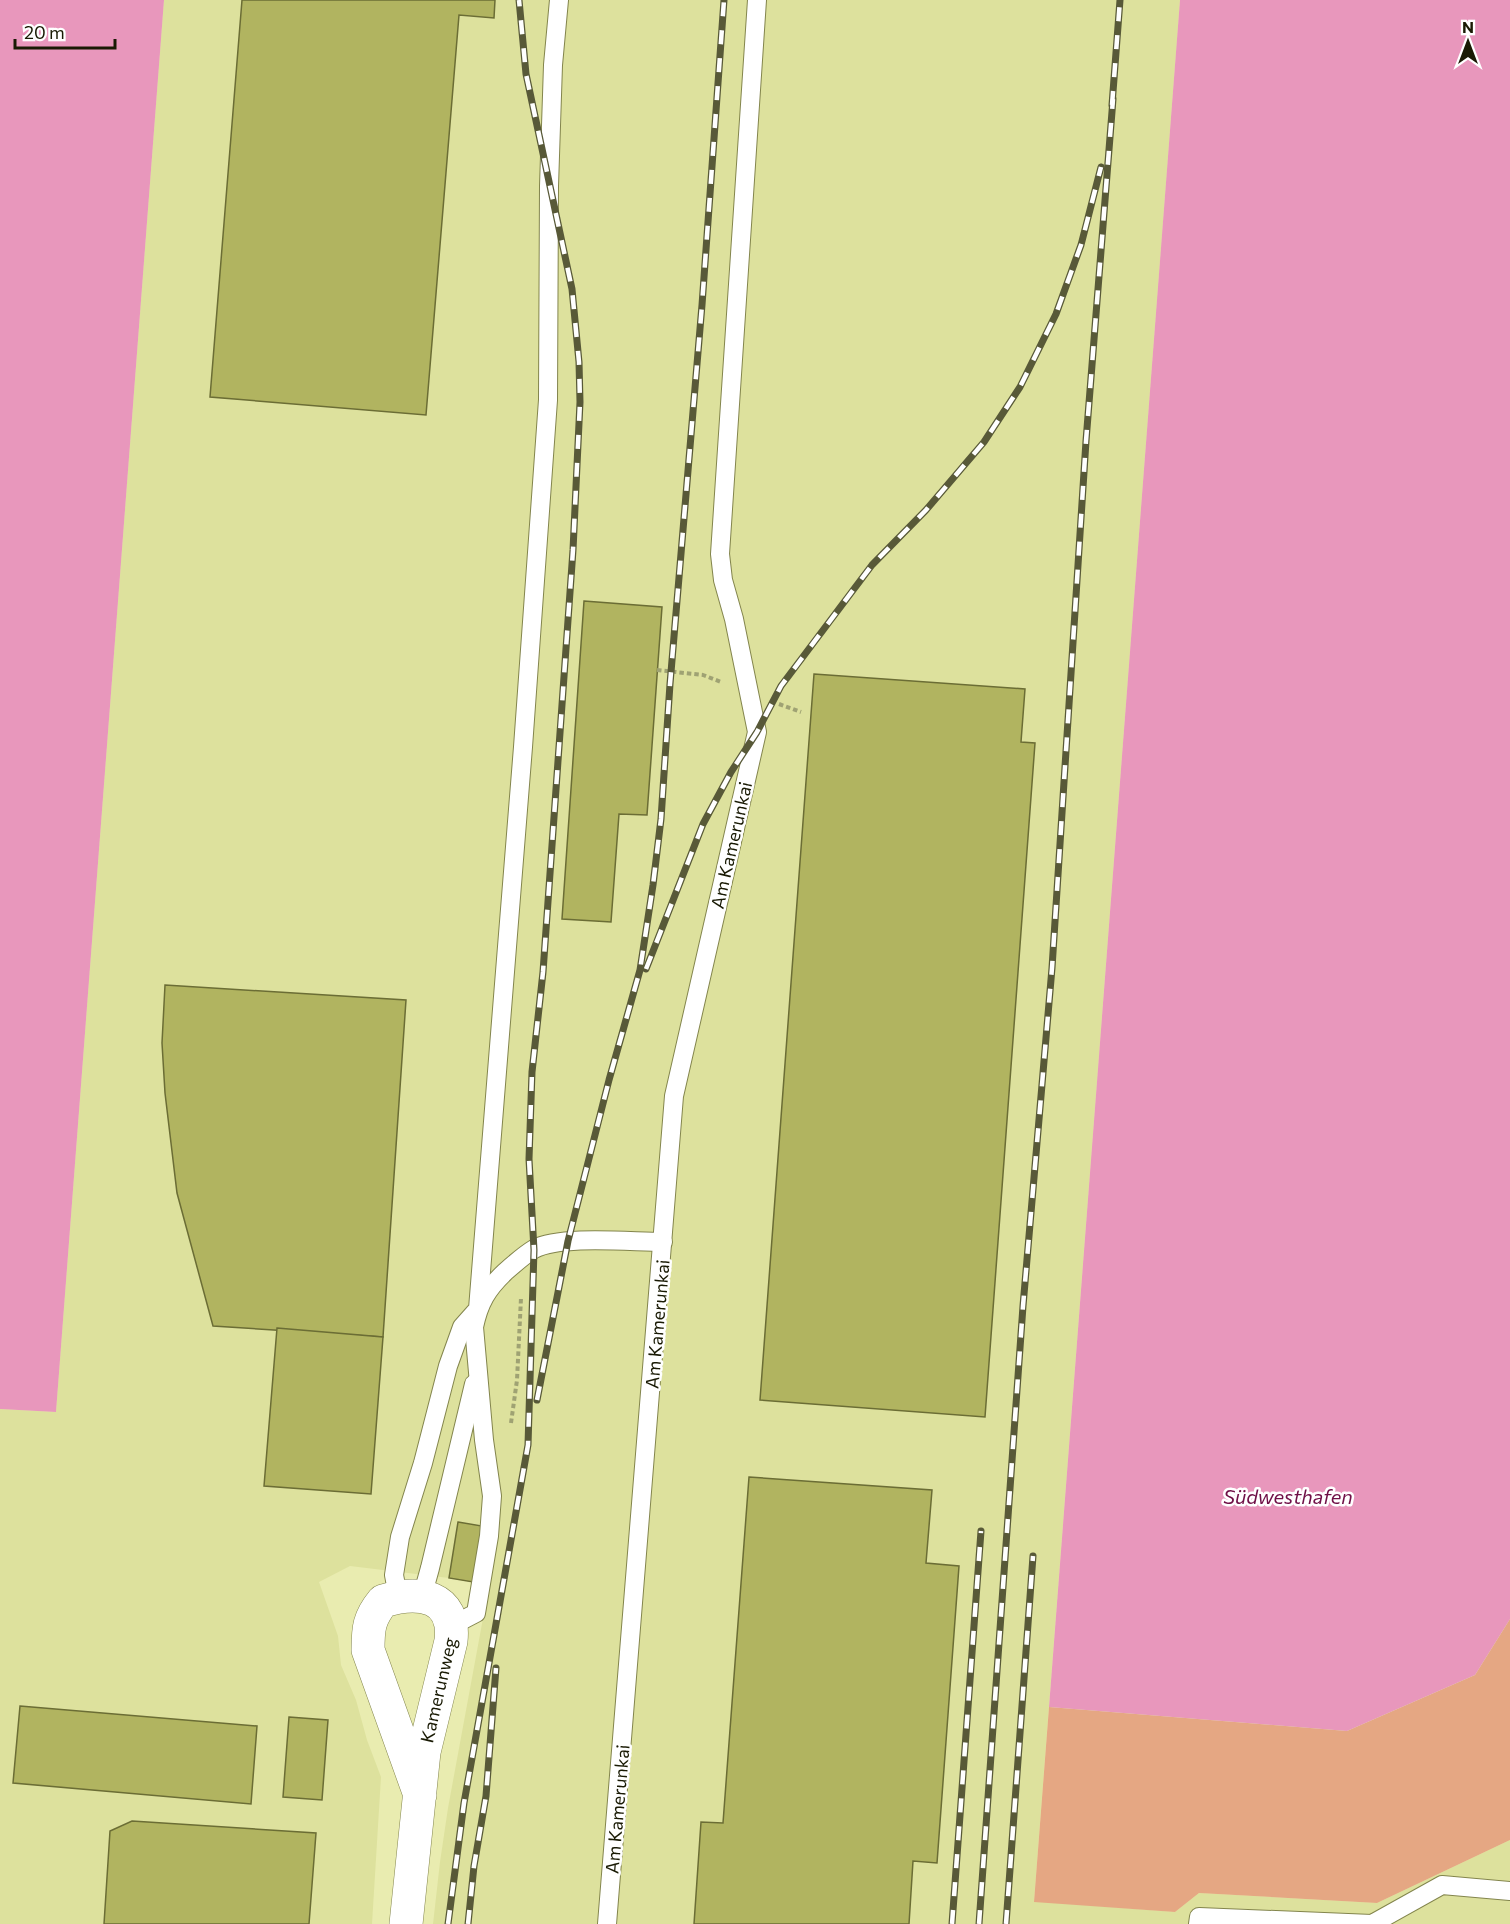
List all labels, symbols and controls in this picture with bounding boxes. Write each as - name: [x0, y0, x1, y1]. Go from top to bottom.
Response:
- scale bar: [15, 12, 116, 50]
- north arrow: [1438, 12, 1498, 72]
- text: N: [1462, 17, 1474, 36]
- text: 20 m: [24, 21, 65, 43]
- street label: Am Kamerunkai: [706, 779, 756, 911]
- street label: Am Kamerunkai: [640, 1258, 674, 1390]
- water label: Südwesthafen: [1223, 1484, 1353, 1508]
- street label: Kamerunweg: [415, 1635, 461, 1745]
- street label: Am Kamerunkai: [600, 1743, 634, 1875]

